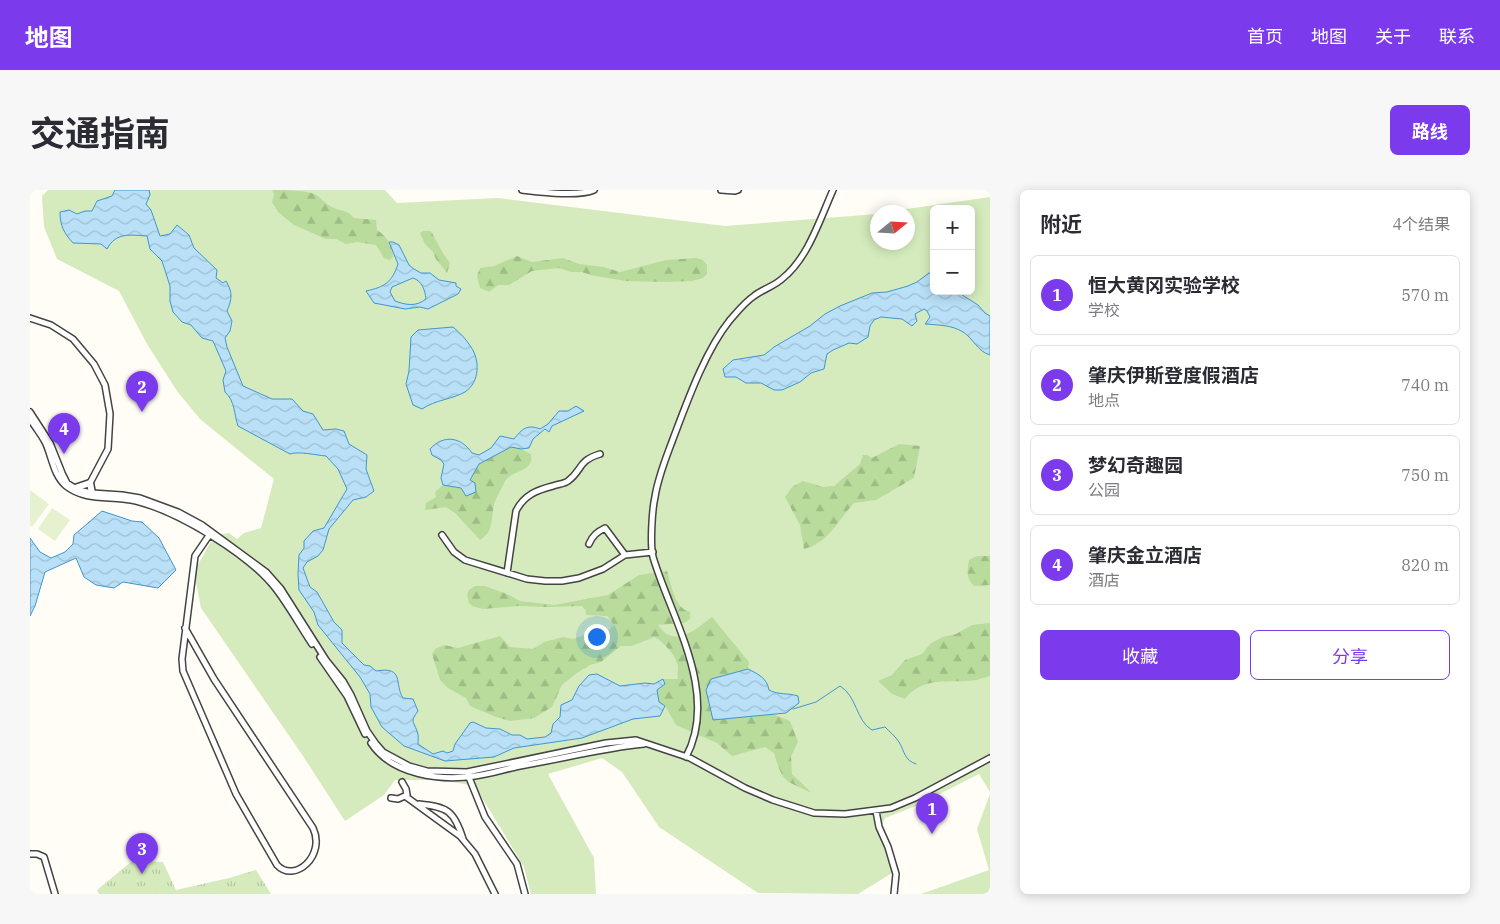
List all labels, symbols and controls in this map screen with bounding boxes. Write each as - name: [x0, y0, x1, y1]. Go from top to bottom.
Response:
- text: 地图: [25, 21, 73, 53]
- text: 首页: [1247, 25, 1283, 48]
- text: 地图: [1311, 25, 1347, 48]
- text: 关于: [1375, 25, 1411, 48]
- text: 联系: [1439, 25, 1475, 48]
- button: 路线: [1390, 105, 1470, 155]
- text: 交通指南: [30, 110, 170, 156]
- north arrow: [870, 205, 915, 250]
- map controls: [930, 205, 975, 295]
- button: +: [930, 205, 975, 250]
- text: 附近: [1040, 210, 1082, 238]
- text: 4个结果: [1392, 214, 1450, 234]
- button: −: [930, 250, 975, 295]
- text: 恒大黄冈实验学校: [1088, 273, 1240, 297]
- text: 1: [1052, 285, 1062, 305]
- text: 570 m: [1401, 285, 1449, 305]
- text: 学校: [1088, 300, 1120, 320]
- text: 肇庆伊斯登度假酒店: [1088, 363, 1259, 387]
- pin: 2: [126, 371, 158, 412]
- text: 2: [1052, 375, 1062, 395]
- text: 740 m: [1401, 375, 1449, 395]
- text: 地点: [1088, 390, 1120, 410]
- pin: 4: [48, 413, 80, 454]
- text: 梦幻奇趣园: [1088, 453, 1183, 477]
- text: 3: [1052, 465, 1062, 485]
- text: 750 m: [1401, 465, 1449, 485]
- text: 公园: [1088, 480, 1120, 500]
- text: 肇庆金立酒店: [1088, 543, 1202, 567]
- text: 4: [1052, 555, 1062, 575]
- text: 820 m: [1401, 555, 1449, 575]
- text: 酒店: [1088, 570, 1120, 590]
- your location: [584, 624, 610, 650]
- button: 收藏: [1040, 630, 1240, 680]
- button: 分享: [1250, 630, 1450, 680]
- pin: 1: [916, 793, 948, 834]
- pin: 3: [126, 833, 158, 874]

